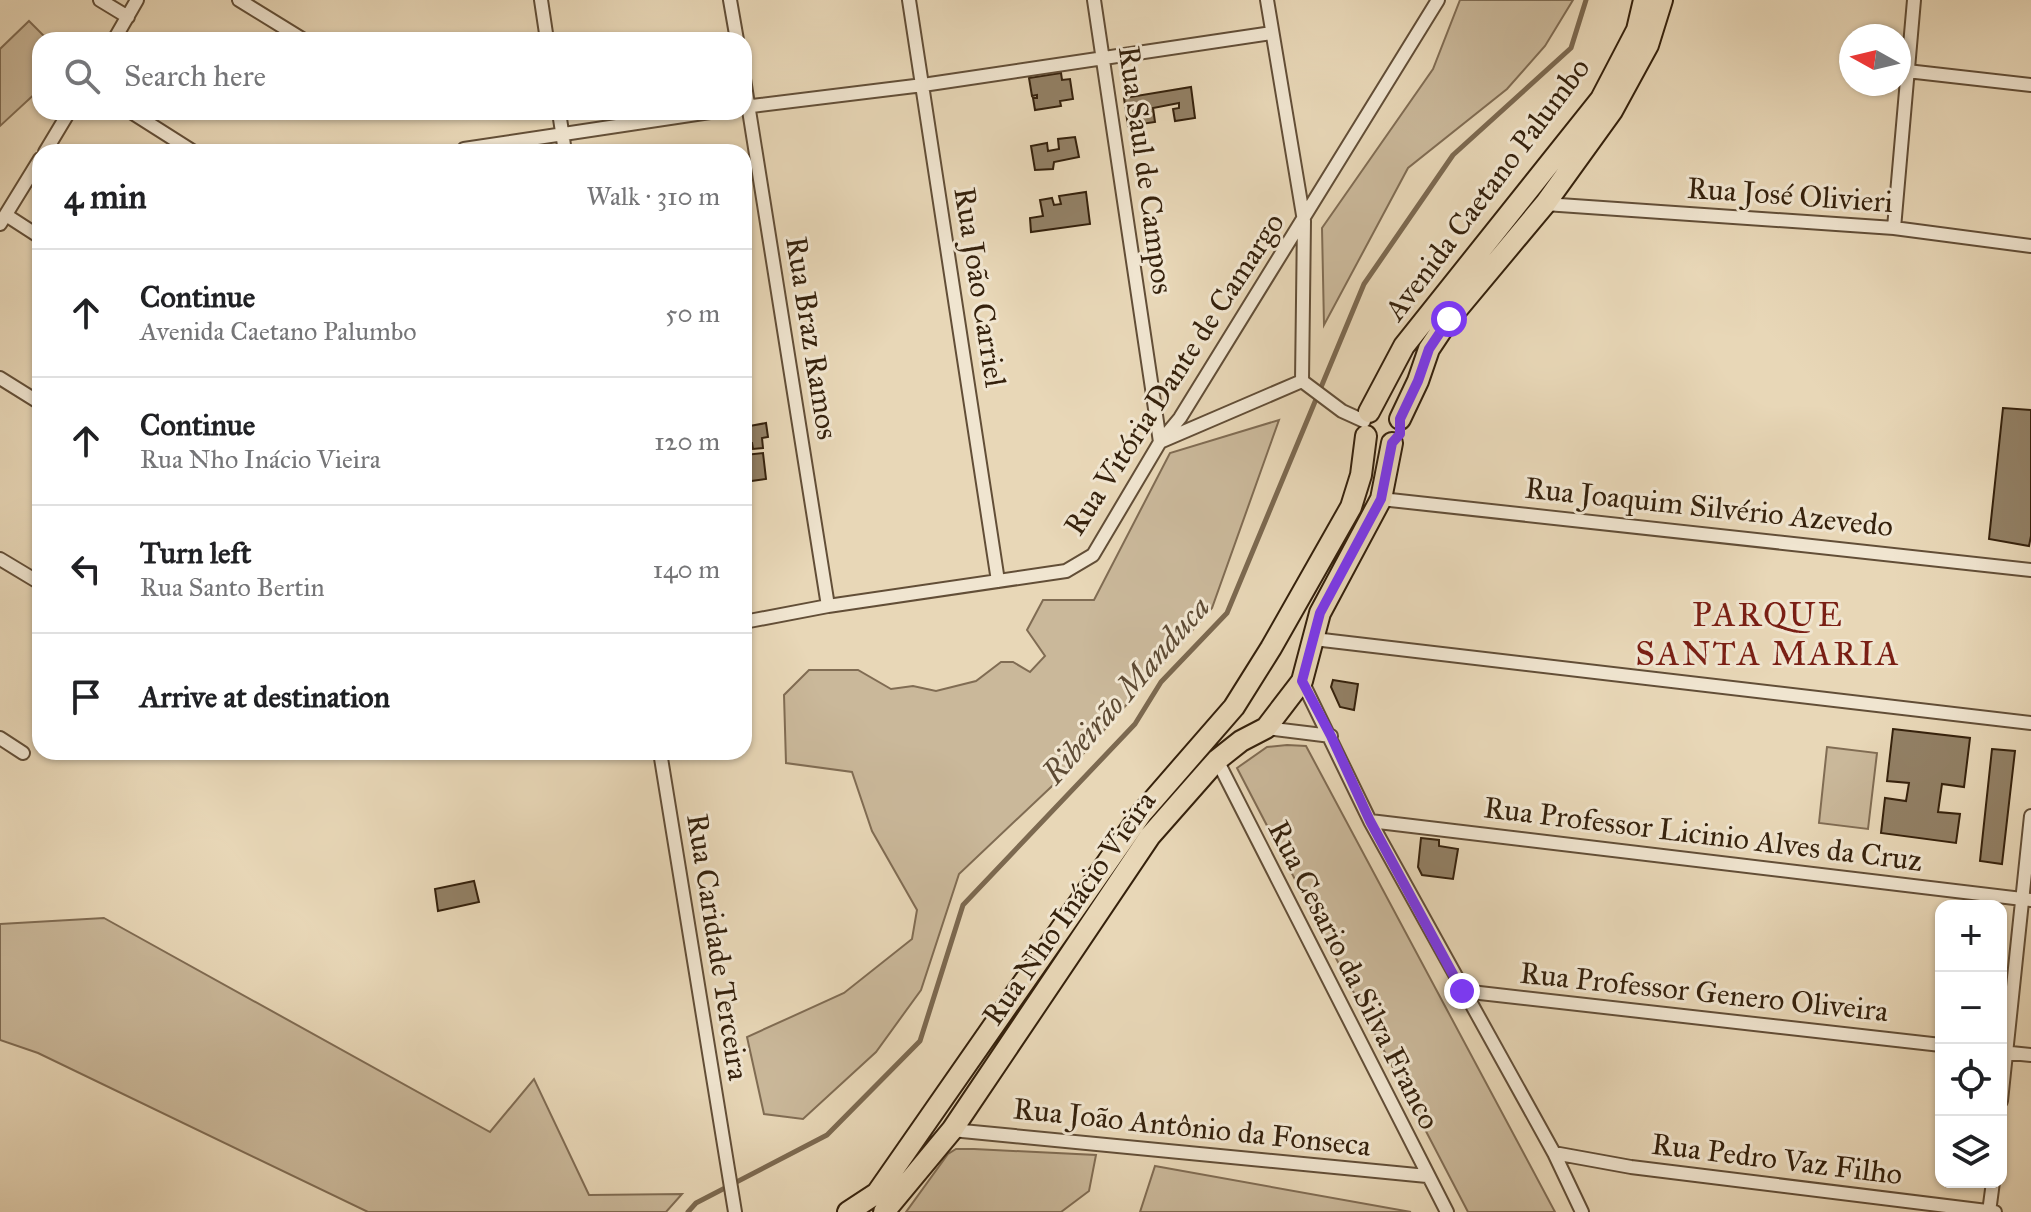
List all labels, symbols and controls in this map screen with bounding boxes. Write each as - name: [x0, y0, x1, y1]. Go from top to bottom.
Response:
- north arrow: [1839, 24, 1911, 96]
- search box: [32, 32, 752, 120]
- street label: Rua Saul de Campos: [1111, 44, 1181, 296]
- street label: Avenida Caetano Palumbo: [1375, 51, 1597, 329]
- icon: search: [60, 54, 104, 98]
- text: Search here: [124, 58, 266, 94]
- street label: Rua José Olivieri: [1686, 170, 1894, 220]
- text: 4 min: [64, 176, 147, 217]
- text: Walk · 310 m: [586, 180, 720, 212]
- street label: Rua João Carriel: [946, 185, 1014, 390]
- street label: Rua Vitória Dante de Camargo: [1056, 206, 1292, 542]
- street label: Rua Braz Ramos: [778, 234, 846, 442]
- text: Continue: [140, 279, 255, 315]
- icon: ahead: [64, 291, 108, 335]
- text: 50 m: [665, 297, 720, 329]
- route start: [1431, 301, 1467, 337]
- text: Avenida Caetano Palumbo: [140, 315, 417, 347]
- text: Continue: [140, 407, 255, 443]
- icon: ahead: [64, 419, 108, 463]
- text: 120 m: [654, 425, 720, 457]
- text: Rua Nho Inácio Vieira: [140, 443, 381, 475]
- street label: Rua Joaquim Silvério Azevedo: [1523, 470, 1895, 544]
- text: Turn left: [140, 535, 251, 571]
- icon: left: [64, 547, 108, 591]
- text: 140 m: [653, 553, 720, 585]
- text: Rua Santo Bertin: [140, 571, 325, 603]
- water label: Ribeirão Manduca: [1033, 588, 1218, 793]
- district label: PARQUE SANTA MARIA: [1635, 594, 1901, 674]
- icon: arrive: [64, 675, 108, 719]
- text: Arrive at destination: [140, 679, 390, 715]
- street label: Rua Nho Inácio Vieira: [975, 784, 1164, 1032]
- street label: Rua Professor Licinio Alves da Cruz: [1482, 789, 1924, 879]
- street label: Rua Caridade Terceira: [679, 811, 757, 1083]
- street label: Rua Cesario da Silva Franco: [1260, 815, 1448, 1135]
- map controls: [1935, 900, 2007, 1188]
- button: +: [1935, 900, 2007, 972]
- street label: Rua Professor Genero Oliveira: [1518, 955, 1890, 1029]
- button: −: [1935, 972, 2007, 1044]
- route end: [1444, 973, 1480, 1009]
- button: locate: [1935, 1044, 2007, 1116]
- street label: Rua João Antônio da Fonseca: [1012, 1090, 1373, 1164]
- button: layers: [1935, 1116, 2007, 1188]
- street label: Rua Pedro Vaz Filho: [1650, 1126, 1904, 1192]

